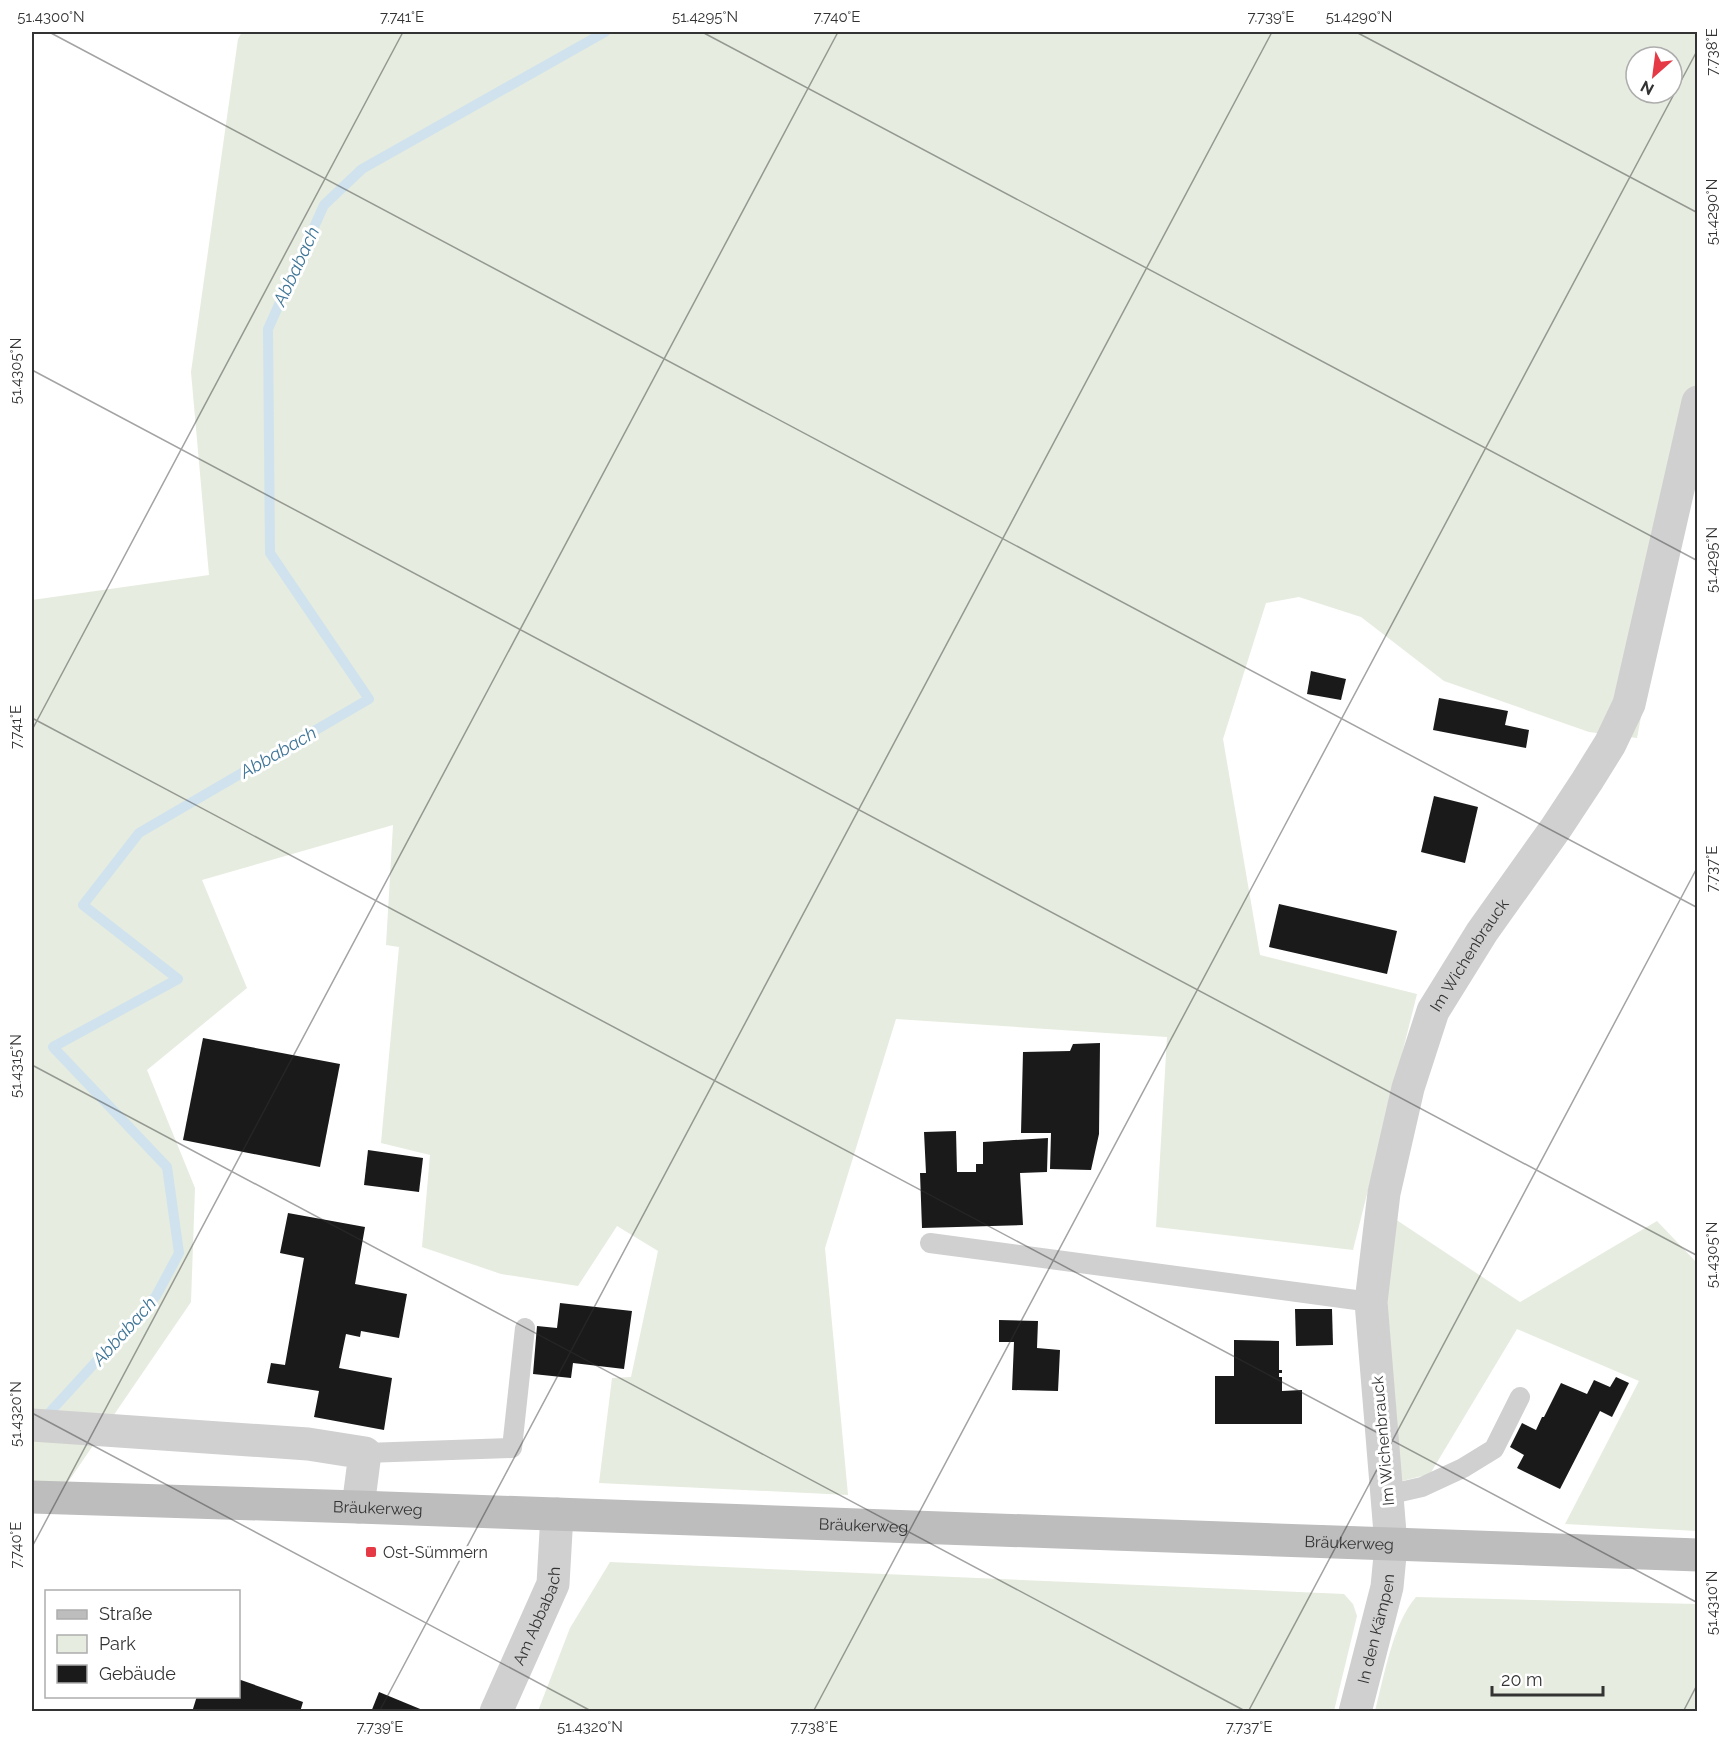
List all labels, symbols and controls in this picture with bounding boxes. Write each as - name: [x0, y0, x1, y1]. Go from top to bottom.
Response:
- text: 51.4300°N: [17, 8, 85, 26]
- text: 7.741°E: [380, 8, 424, 26]
- text: 51.4295°N: [672, 8, 738, 26]
- text: 7.740°E: [814, 8, 860, 26]
- text: 7.739°E: [1248, 8, 1294, 26]
- text: 51.4290°N: [1326, 8, 1392, 26]
- text: 7.738°E: [1703, 28, 1721, 76]
- north arrow: [1624, 45, 1684, 105]
- text: N: [1637, 77, 1657, 99]
- text: 51.4290°N: [1703, 179, 1721, 245]
- water label: Abbabach: [268, 223, 323, 310]
- text: 51.4305°N: [7, 338, 25, 404]
- text: 51.4295°N: [1703, 527, 1721, 593]
- text: 7.741°E: [7, 705, 25, 749]
- water label: Abbabach: [235, 722, 320, 783]
- text: 7.737°E: [1703, 846, 1721, 892]
- street label: Im Wichenbrauck: [1426, 895, 1512, 1015]
- text: 51.4315°N: [7, 1034, 25, 1098]
- text: 51.4305°N: [1703, 1222, 1721, 1288]
- water label: Abbabach: [87, 1292, 160, 1370]
- street label: Im Wichenbrauck: [1368, 1375, 1398, 1507]
- text: 51.4320°N: [7, 1381, 25, 1447]
- street label: Bräukerweg: [333, 1497, 423, 1519]
- street label: Bräukerweg: [818, 1514, 909, 1536]
- text: 7.740°E: [7, 1522, 25, 1568]
- street label: Bräukerweg: [1304, 1531, 1394, 1554]
- place label: Ost-Sümmern: [383, 1543, 488, 1562]
- marker: Ost-Sümmern: [364, 1545, 378, 1559]
- street label: Am Abbabach: [509, 1566, 563, 1668]
- text: 51.4310°N: [1703, 1571, 1721, 1635]
- street label: In den Kämpen: [1353, 1573, 1398, 1686]
- legend: [45, 1590, 240, 1698]
- text: Straße: [99, 1603, 153, 1624]
- text: Park: [99, 1633, 136, 1654]
- scale bar: [1492, 1659, 1603, 1697]
- text: Gebäude: [99, 1663, 176, 1684]
- text: 20 m: [1501, 1669, 1543, 1690]
- text: 7.739°E: [357, 1718, 403, 1736]
- text: 51.4320°N: [557, 1718, 623, 1736]
- text: 7.738°E: [790, 1718, 838, 1736]
- text: 7.737°E: [1226, 1718, 1272, 1736]

